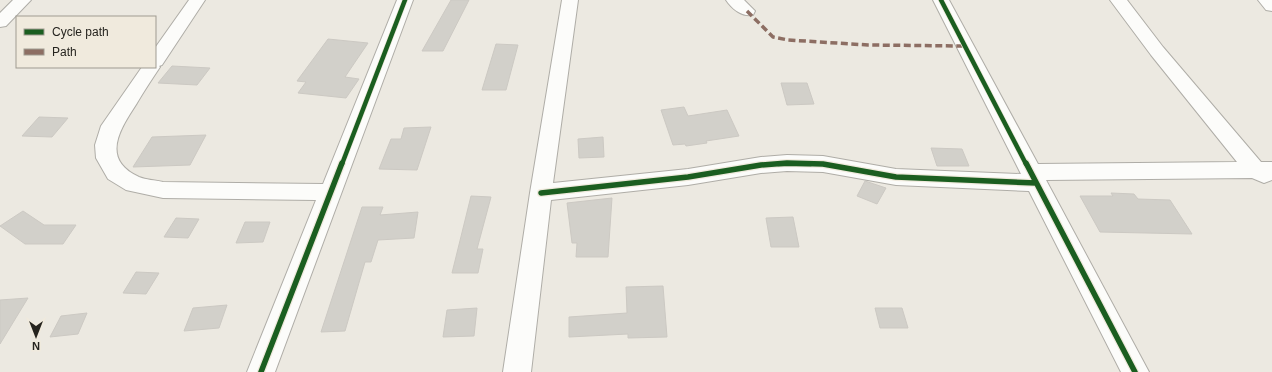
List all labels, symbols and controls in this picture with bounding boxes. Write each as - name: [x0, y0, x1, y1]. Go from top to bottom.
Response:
- legend: [16, 16, 156, 68]
- text: Cycle path: [52, 25, 109, 39]
- text: Path: [52, 45, 77, 59]
- north arrow: [16, 316, 56, 356]
- text: N: [32, 340, 40, 352]

